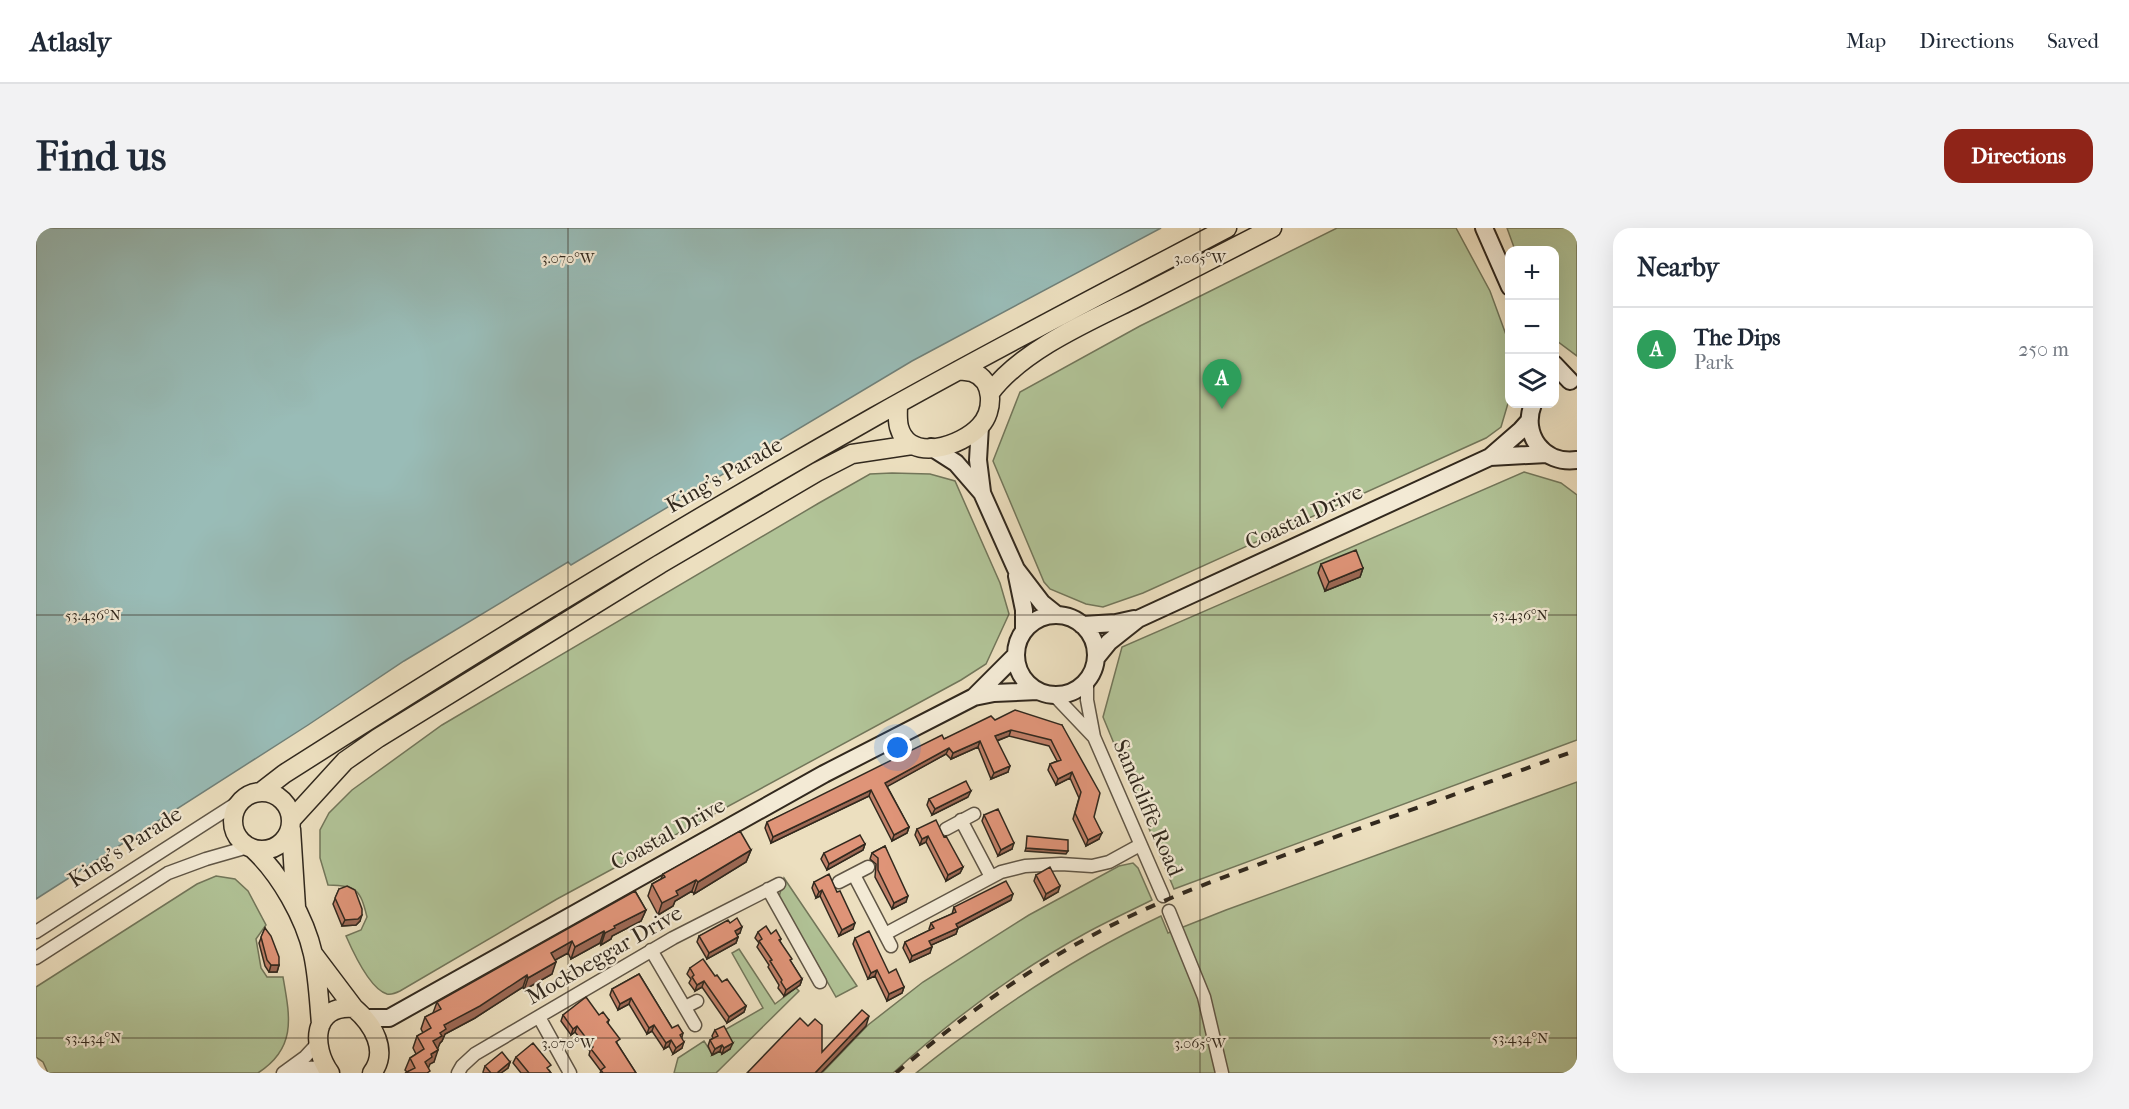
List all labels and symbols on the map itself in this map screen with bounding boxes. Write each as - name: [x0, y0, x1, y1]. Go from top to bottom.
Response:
- text: 3.070°W: [542, 249, 596, 267]
- text: 3.065°W: [1174, 249, 1227, 267]
- pin: A: [1202, 360, 1242, 409]
- street label: King's Parade: [661, 431, 787, 519]
- street label: Coastal Drive: [1241, 478, 1367, 556]
- text: 53.436°N: [65, 606, 122, 624]
- text: 53.436°N: [1492, 606, 1549, 624]
- your location: [883, 733, 912, 762]
- street label: Sandcliffe Road: [1108, 736, 1189, 881]
- street label: Coastal Drive: [606, 792, 730, 876]
- street label: King's Parade: [63, 801, 187, 893]
- street label: Mockbeggar Drive: [521, 900, 687, 1010]
- text: 53.434°N: [65, 1029, 122, 1047]
- text: 53.434°N: [1492, 1029, 1549, 1047]
- text: 3.070°W: [542, 1034, 596, 1052]
- text: 3.065°W: [1174, 1034, 1227, 1052]

